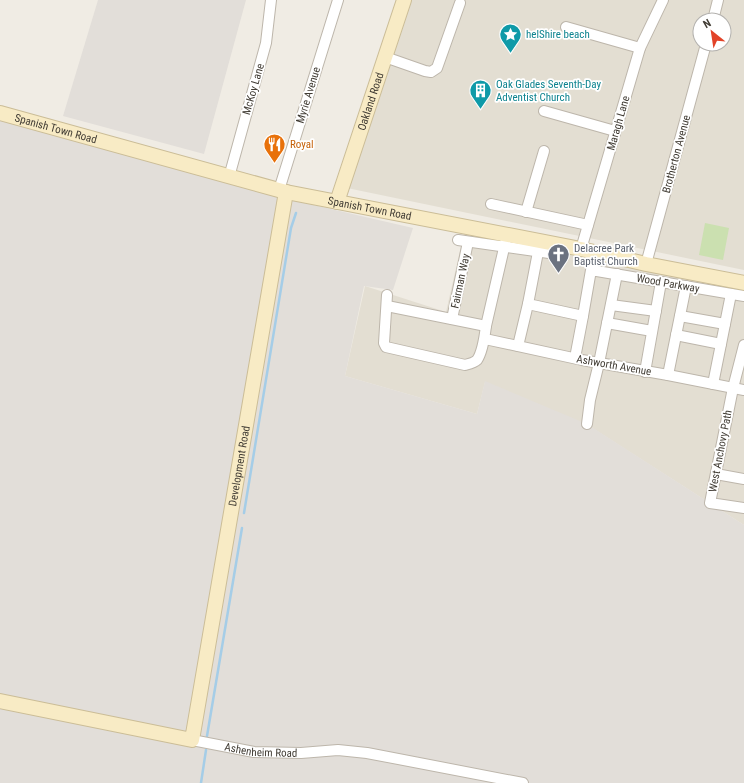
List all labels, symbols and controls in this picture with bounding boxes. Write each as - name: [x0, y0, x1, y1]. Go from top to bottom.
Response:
- north arrow: [692, 12, 732, 52]
- text: N: [701, 16, 714, 31]
- place icon: helShire beach: [498, 21, 524, 54]
- place label: helShire beach: [526, 28, 590, 41]
- street label: McKoy Lane: [240, 62, 267, 116]
- street label: Myrie Avenue: [294, 65, 323, 125]
- street label: Oakland Road: [355, 71, 386, 132]
- building icon: Oak Glades Seventh-Day Adventist Church: [467, 77, 493, 110]
- place label: Oak Glades Seventh-Day Adventist Church: [496, 78, 601, 104]
- street label: Maragh Lane: [604, 94, 632, 152]
- street label: Spanish Town Road: [13, 111, 98, 146]
- street label: Brotherton Avenue: [660, 114, 693, 195]
- restaurant icon: Royal: [262, 131, 288, 164]
- place label: Royal: [290, 138, 314, 151]
- street label: Spanish Town Road: [327, 194, 413, 223]
- church icon: Delacree Park Baptist Church: [545, 241, 571, 274]
- place label: Delacree Park Baptist Church: [574, 242, 638, 268]
- street label: Fairman Way: [448, 252, 473, 310]
- street label: Wood Parkway: [635, 272, 701, 296]
- street label: Ashworth Avenue: [575, 353, 652, 378]
- street label: West Anchovy Path: [706, 409, 735, 493]
- street label: Development Road: [226, 425, 253, 507]
- street label: Ashenheim Road: [223, 740, 298, 760]

